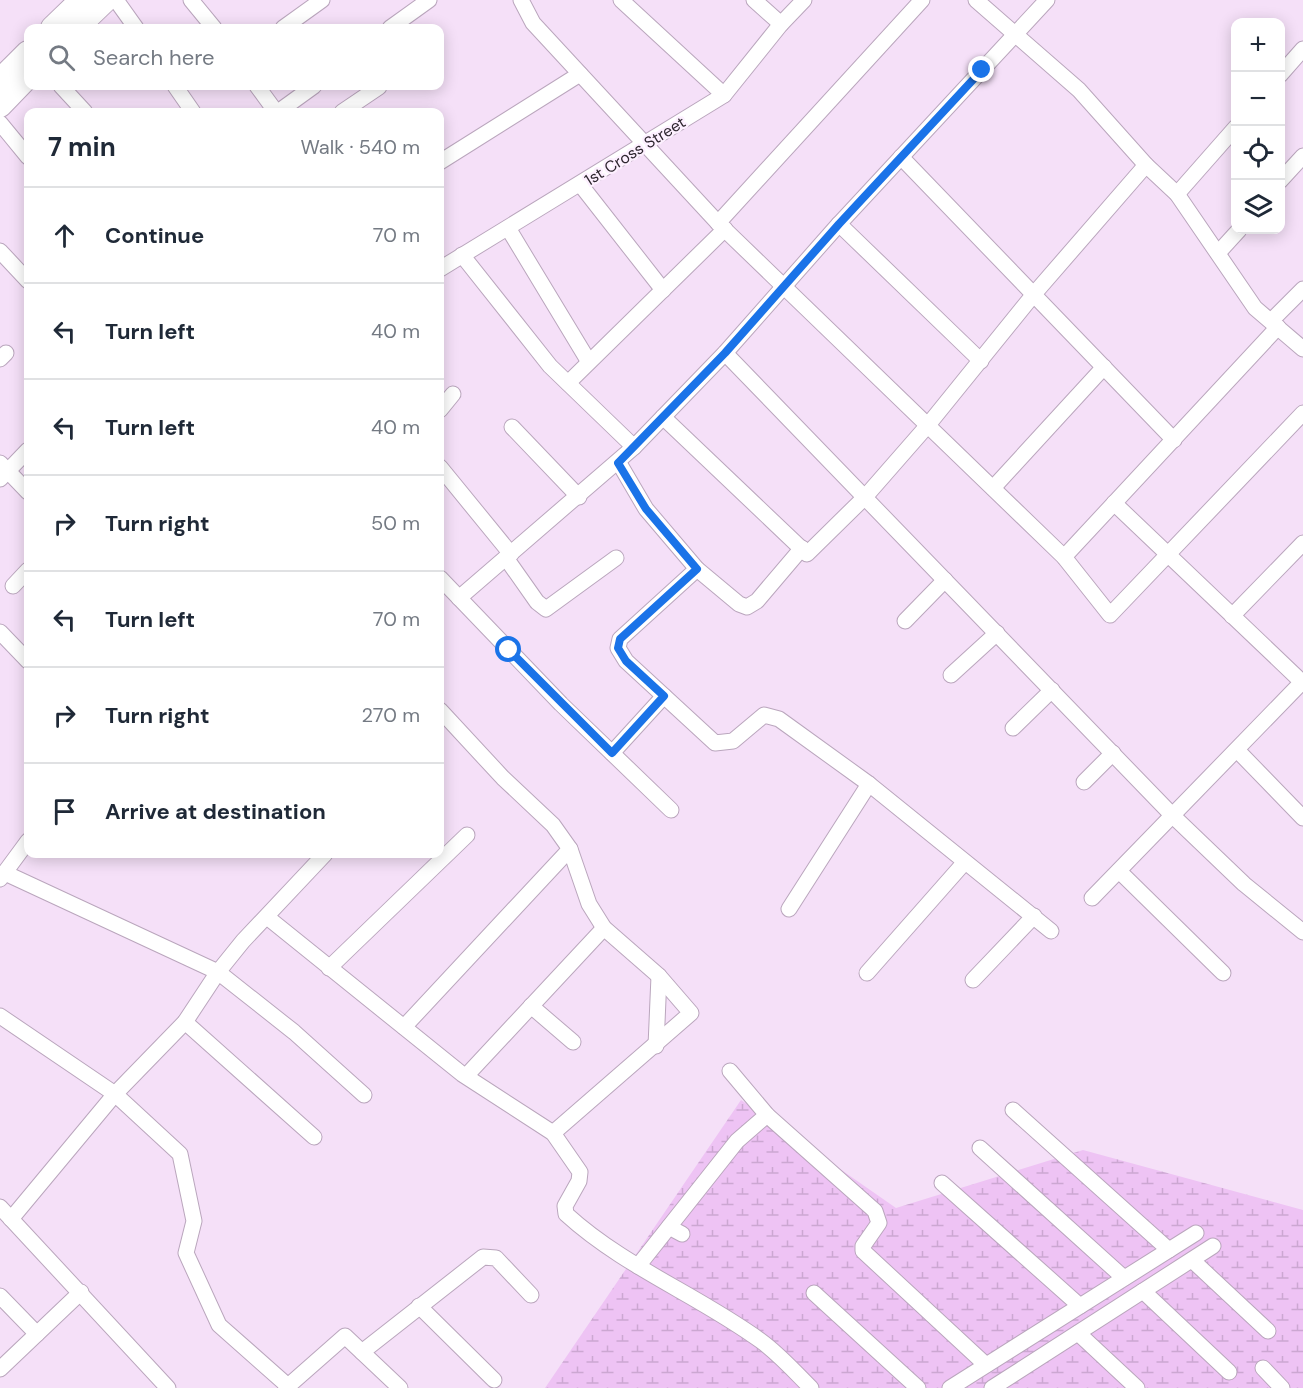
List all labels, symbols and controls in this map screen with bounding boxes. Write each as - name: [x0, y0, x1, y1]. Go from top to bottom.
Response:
- map controls: [1231, 18, 1285, 234]
- button: +: [1231, 18, 1285, 72]
- search box: [24, 24, 444, 90]
- icon: search: [45, 41, 78, 74]
- text: Search here: [93, 43, 214, 72]
- route end: [968, 56, 994, 82]
- button: −: [1231, 72, 1285, 126]
- street label: 1st Cross Street: [580, 112, 690, 190]
- button: locate: [1231, 126, 1285, 180]
- text: 7 min: [48, 130, 116, 164]
- text: Walk · 540 m: [300, 134, 420, 160]
- button: layers: [1231, 180, 1285, 234]
- icon: ahead: [48, 219, 81, 252]
- text: Continue: [105, 221, 204, 250]
- text: 70 m: [373, 222, 420, 248]
- icon: left: [48, 315, 81, 348]
- text: Turn left: [105, 317, 195, 346]
- text: 40 m: [371, 318, 420, 344]
- icon: left: [48, 411, 81, 444]
- text: Turn left: [105, 413, 195, 442]
- text: 40 m: [371, 414, 420, 440]
- icon: right: [48, 507, 81, 540]
- text: Turn right: [105, 509, 210, 538]
- text: 50 m: [371, 510, 420, 536]
- icon: left: [48, 603, 81, 636]
- text: Turn left: [105, 605, 195, 634]
- text: 70 m: [373, 606, 420, 632]
- route start: [495, 636, 521, 662]
- icon: right: [48, 699, 81, 732]
- text: Turn right: [105, 701, 210, 730]
- text: 270 m: [362, 702, 420, 728]
- icon: arrive: [48, 795, 81, 828]
- text: Arrive at destination: [105, 797, 326, 826]

